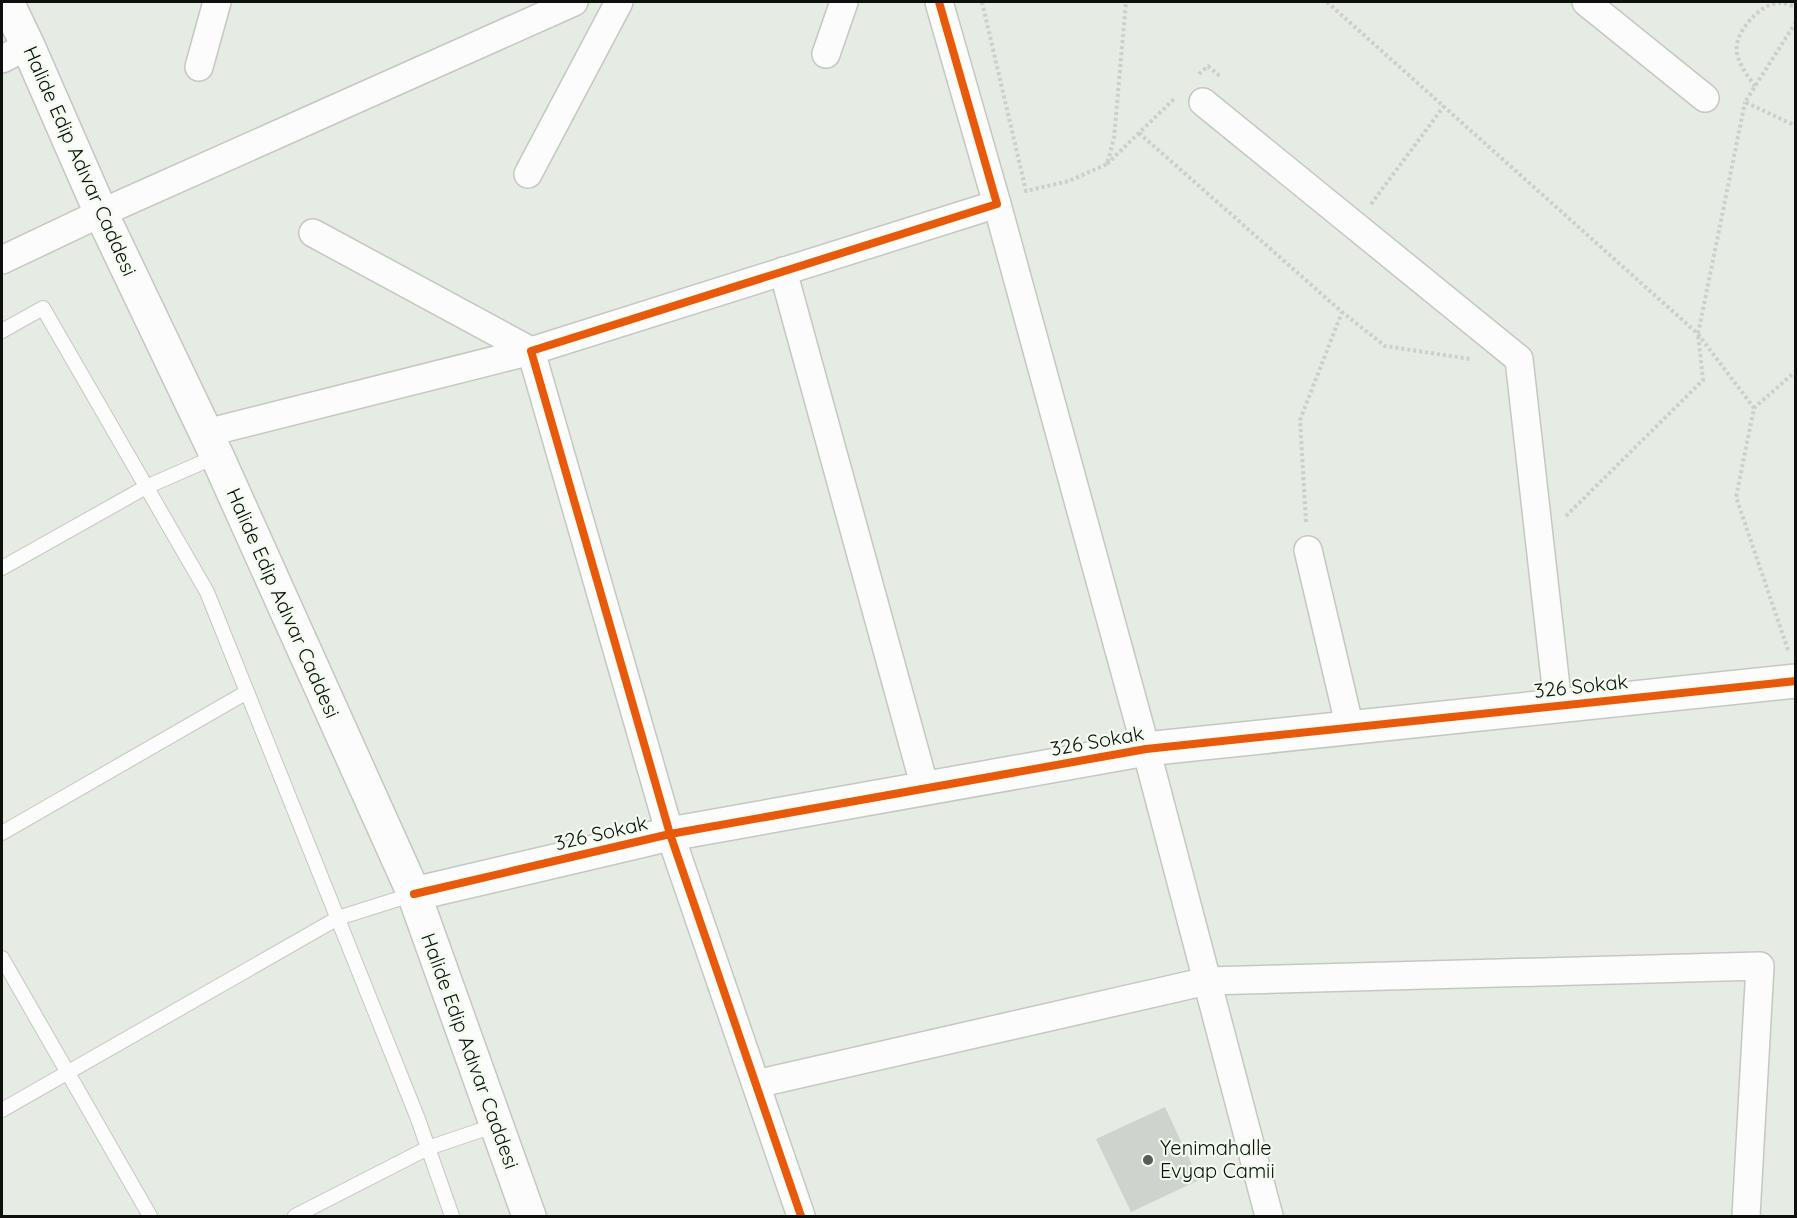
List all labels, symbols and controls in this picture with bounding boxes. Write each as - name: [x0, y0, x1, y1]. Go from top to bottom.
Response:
- street label: Halide Edip Adıvar Caddesi: [18, 42, 143, 280]
- street label: Halide Edip Adıvar Caddesi: [221, 484, 346, 722]
- street label: 326 Sokak: [1533, 668, 1629, 703]
- street label: 326 Sokak: [1048, 720, 1146, 761]
- street label: 326 Sokak: [552, 810, 650, 855]
- street label: Halide Edip Adıvar Caddesi: [416, 930, 525, 1172]
- place label: Yenimahalle Evyap Camii: [1160, 1135, 1275, 1183]
- marker: Yenimahalle Evyap Camii: [1141, 1153, 1155, 1167]

